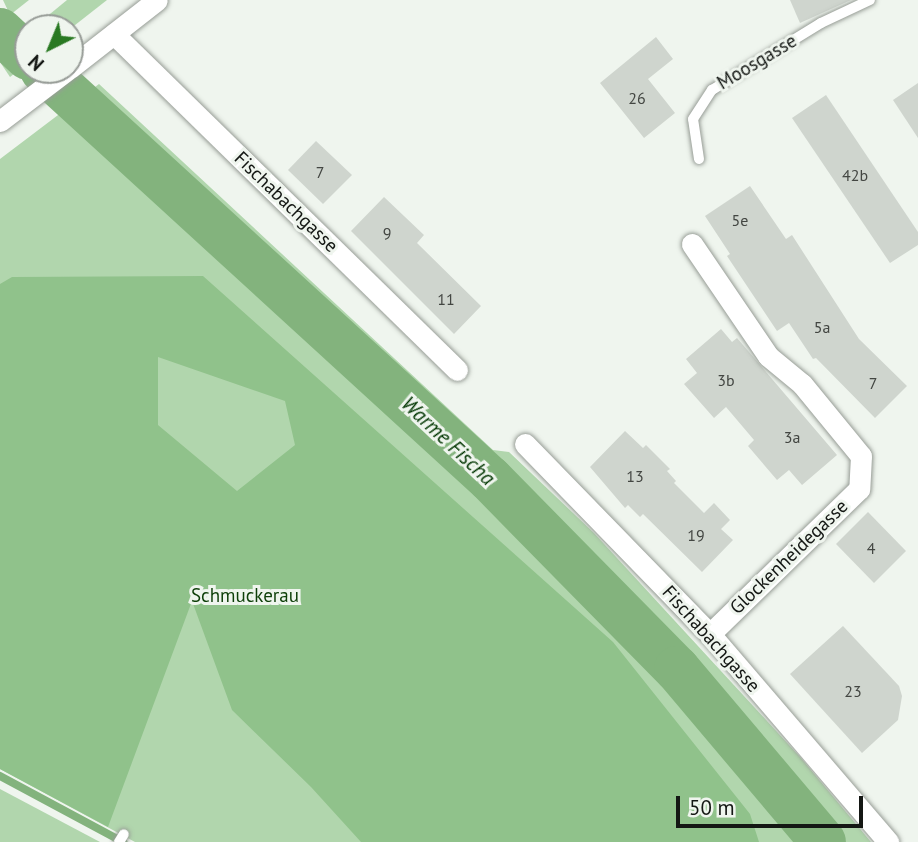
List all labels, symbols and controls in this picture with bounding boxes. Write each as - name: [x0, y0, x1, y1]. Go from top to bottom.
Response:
- north arrow: [14, 14, 84, 84]
- street label: Moosgasse: [713, 29, 801, 95]
- text: N: [23, 50, 49, 76]
- house number: 26: [628, 88, 646, 108]
- street label: Fischabachgasse: [229, 147, 343, 257]
- house number: 7: [316, 162, 324, 182]
- house number: 42b: [842, 165, 868, 185]
- house number: 5e: [732, 210, 748, 230]
- house number: 9: [383, 223, 391, 243]
- house number: 11: [437, 289, 455, 309]
- house number: 5a: [814, 317, 830, 337]
- house number: 3b: [717, 370, 735, 390]
- house number: 7: [869, 373, 877, 393]
- water label: Warme Fischa: [396, 391, 500, 491]
- house number: 3a: [784, 427, 800, 447]
- house number: 13: [626, 466, 644, 486]
- street label: Glockenheidegasse: [725, 495, 853, 619]
- house number: 19: [687, 525, 705, 545]
- house number: 4: [867, 538, 875, 558]
- street label: Fischabachgasse: [657, 581, 765, 697]
- park label: Schmuckerau: [191, 585, 299, 607]
- house number: 23: [844, 681, 862, 701]
- scale bar: [680, 782, 867, 826]
- text: 50 m: [689, 794, 735, 821]

